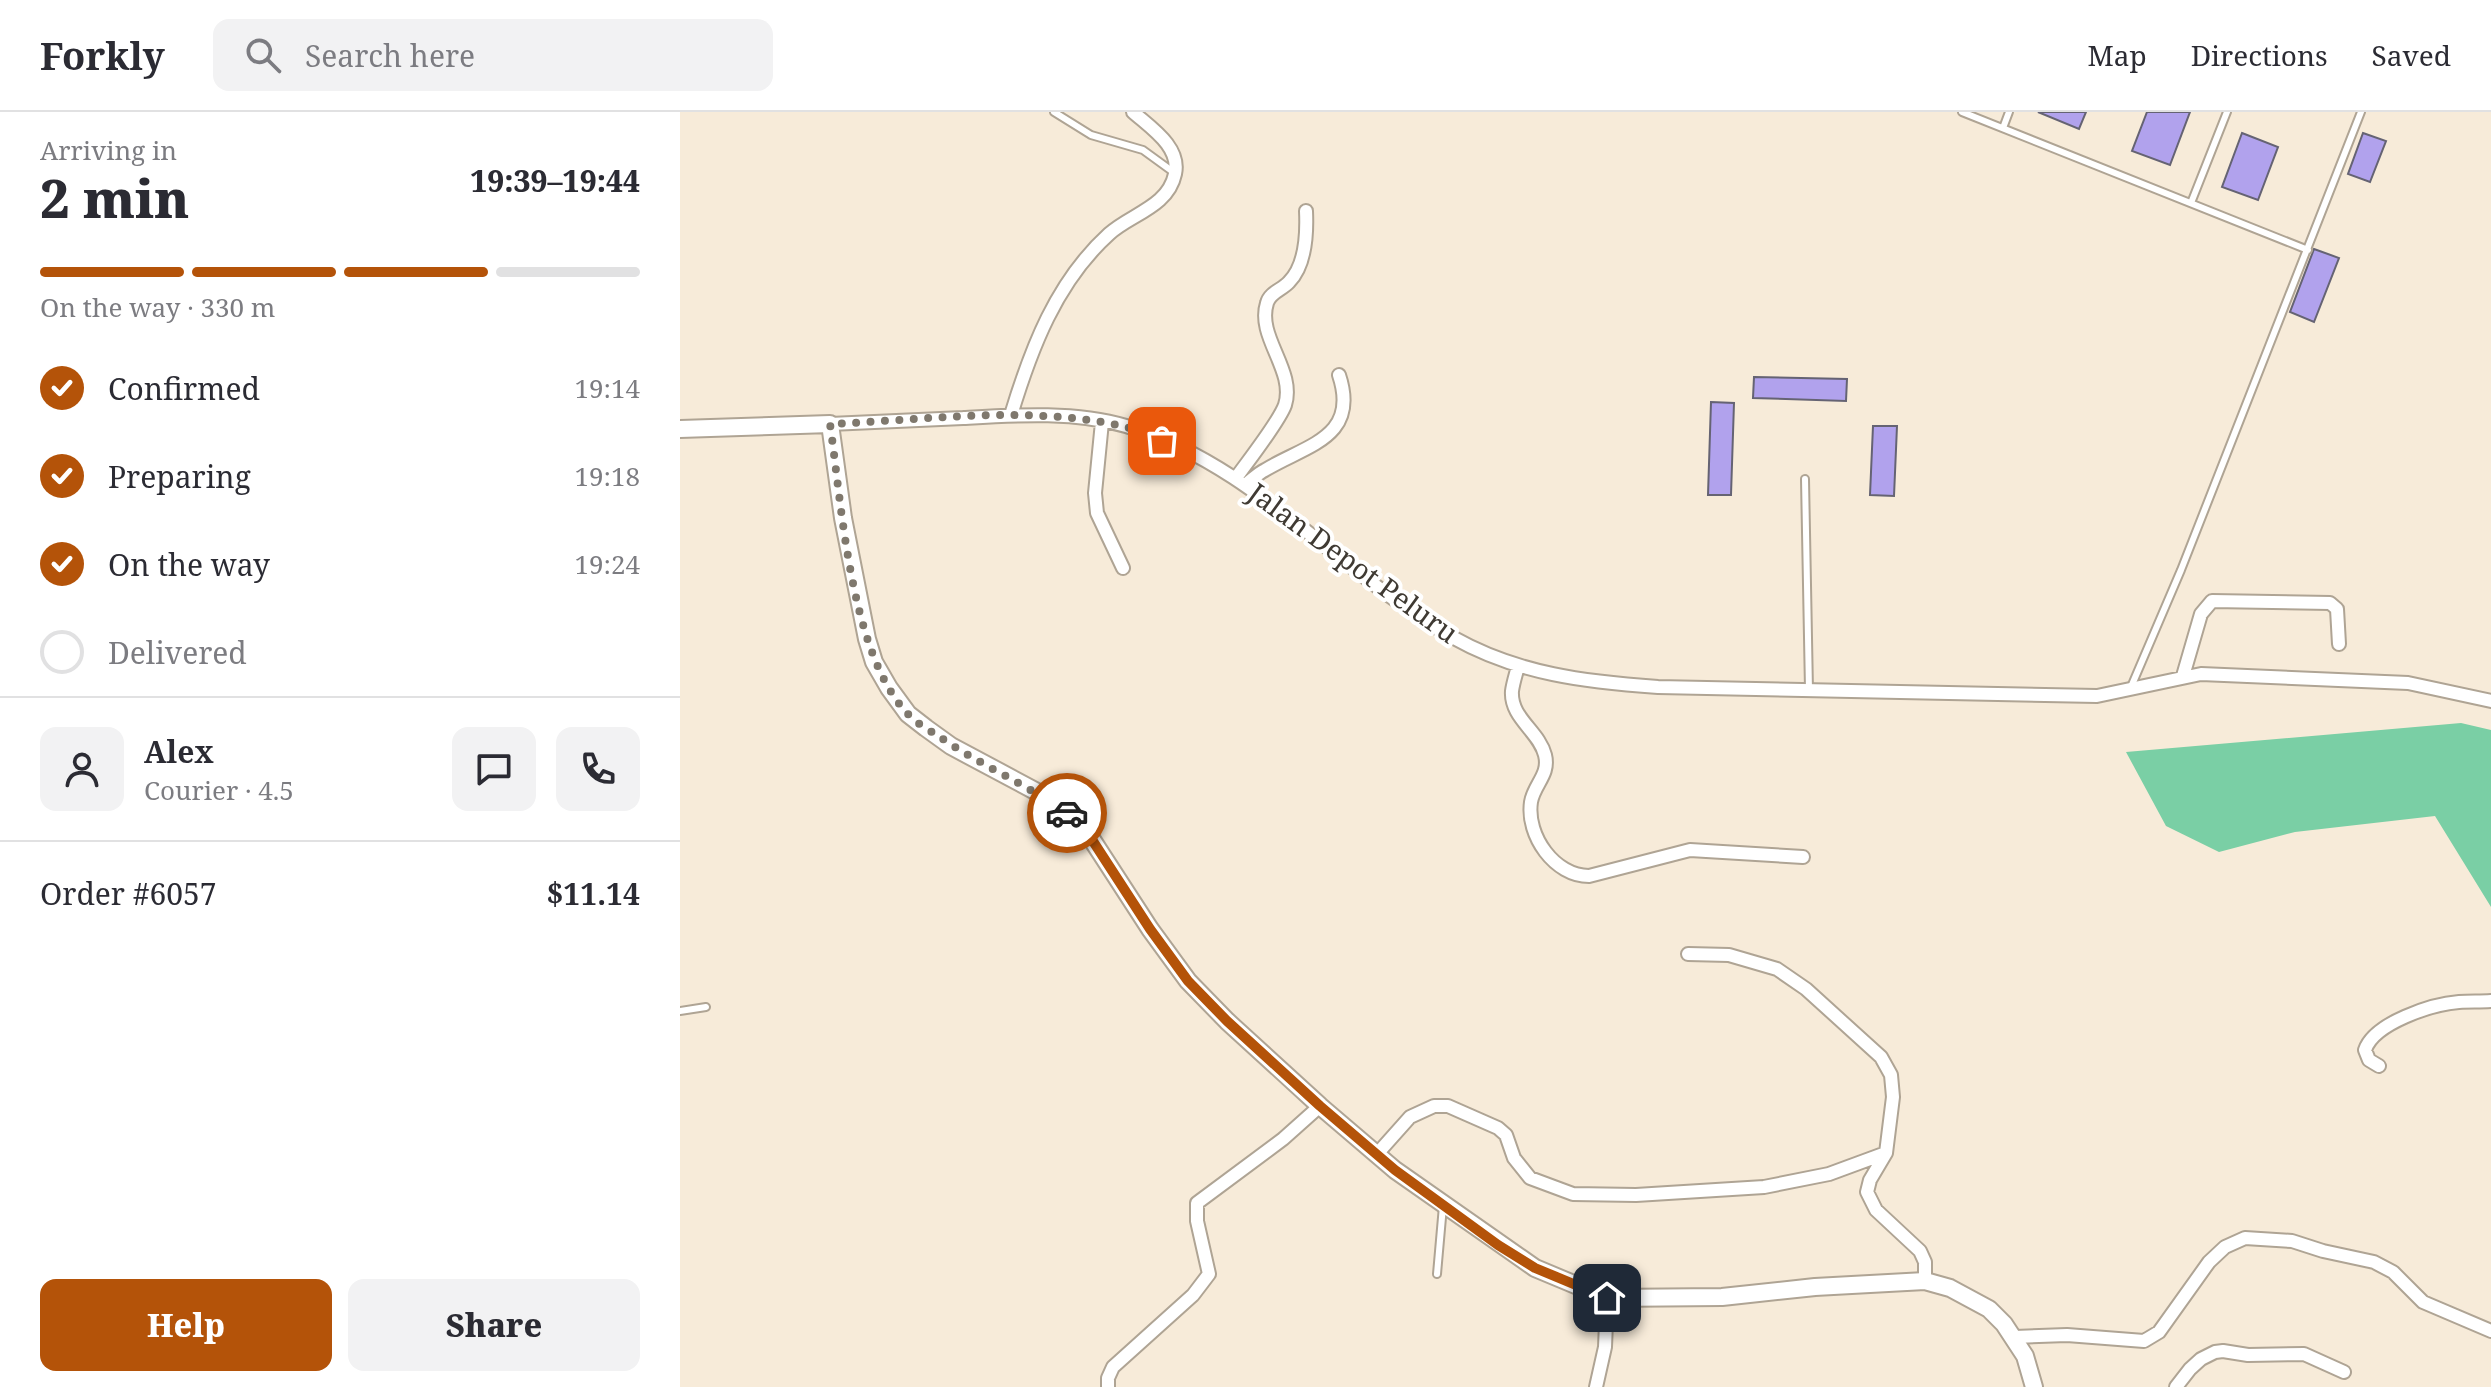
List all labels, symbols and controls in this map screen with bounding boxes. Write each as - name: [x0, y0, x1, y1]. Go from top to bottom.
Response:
- search box: [213, 19, 773, 91]
- text: Forkly: [40, 29, 165, 81]
- icon: search: [241, 33, 285, 77]
- text: Search here: [305, 35, 475, 76]
- text: Map: [2087, 36, 2147, 74]
- text: Directions: [2191, 36, 2328, 74]
- text: Saved: [2372, 36, 2451, 74]
- text: Arriving in: [40, 132, 177, 168]
- text: 19:39–19:44: [470, 160, 640, 201]
- text: 2 min: [40, 162, 189, 233]
- text: On the way · 330 m: [40, 289, 275, 325]
- icon: check: [40, 366, 84, 410]
- text: Confirmed: [108, 368, 260, 409]
- text: 19:14: [574, 370, 640, 406]
- pin: [1128, 407, 1196, 475]
- icon: bag: [1140, 419, 1184, 463]
- icon: check: [40, 454, 84, 498]
- text: Preparing: [108, 456, 251, 497]
- text: 19:18: [574, 458, 640, 494]
- street label: Jalan Depot Peluru: [1240, 473, 1466, 651]
- icon: check: [40, 542, 84, 586]
- text: On the way: [108, 544, 270, 585]
- text: 19:24: [574, 546, 640, 582]
- text: Delivered: [108, 632, 247, 673]
- button: person: [40, 727, 124, 811]
- button: chat: [452, 727, 536, 811]
- button: phone: [556, 727, 640, 811]
- text: Alex: [144, 731, 214, 772]
- text: Courier · 4.5: [144, 772, 294, 808]
- courier: [1027, 773, 1107, 853]
- icon: car: [1045, 791, 1089, 835]
- text: Order #6057: [40, 873, 217, 914]
- text: $11.14: [546, 873, 640, 914]
- pin: [1573, 1264, 1641, 1332]
- icon: home: [1585, 1276, 1629, 1320]
- button: Help: [40, 1279, 332, 1371]
- button: Share: [348, 1279, 640, 1371]

